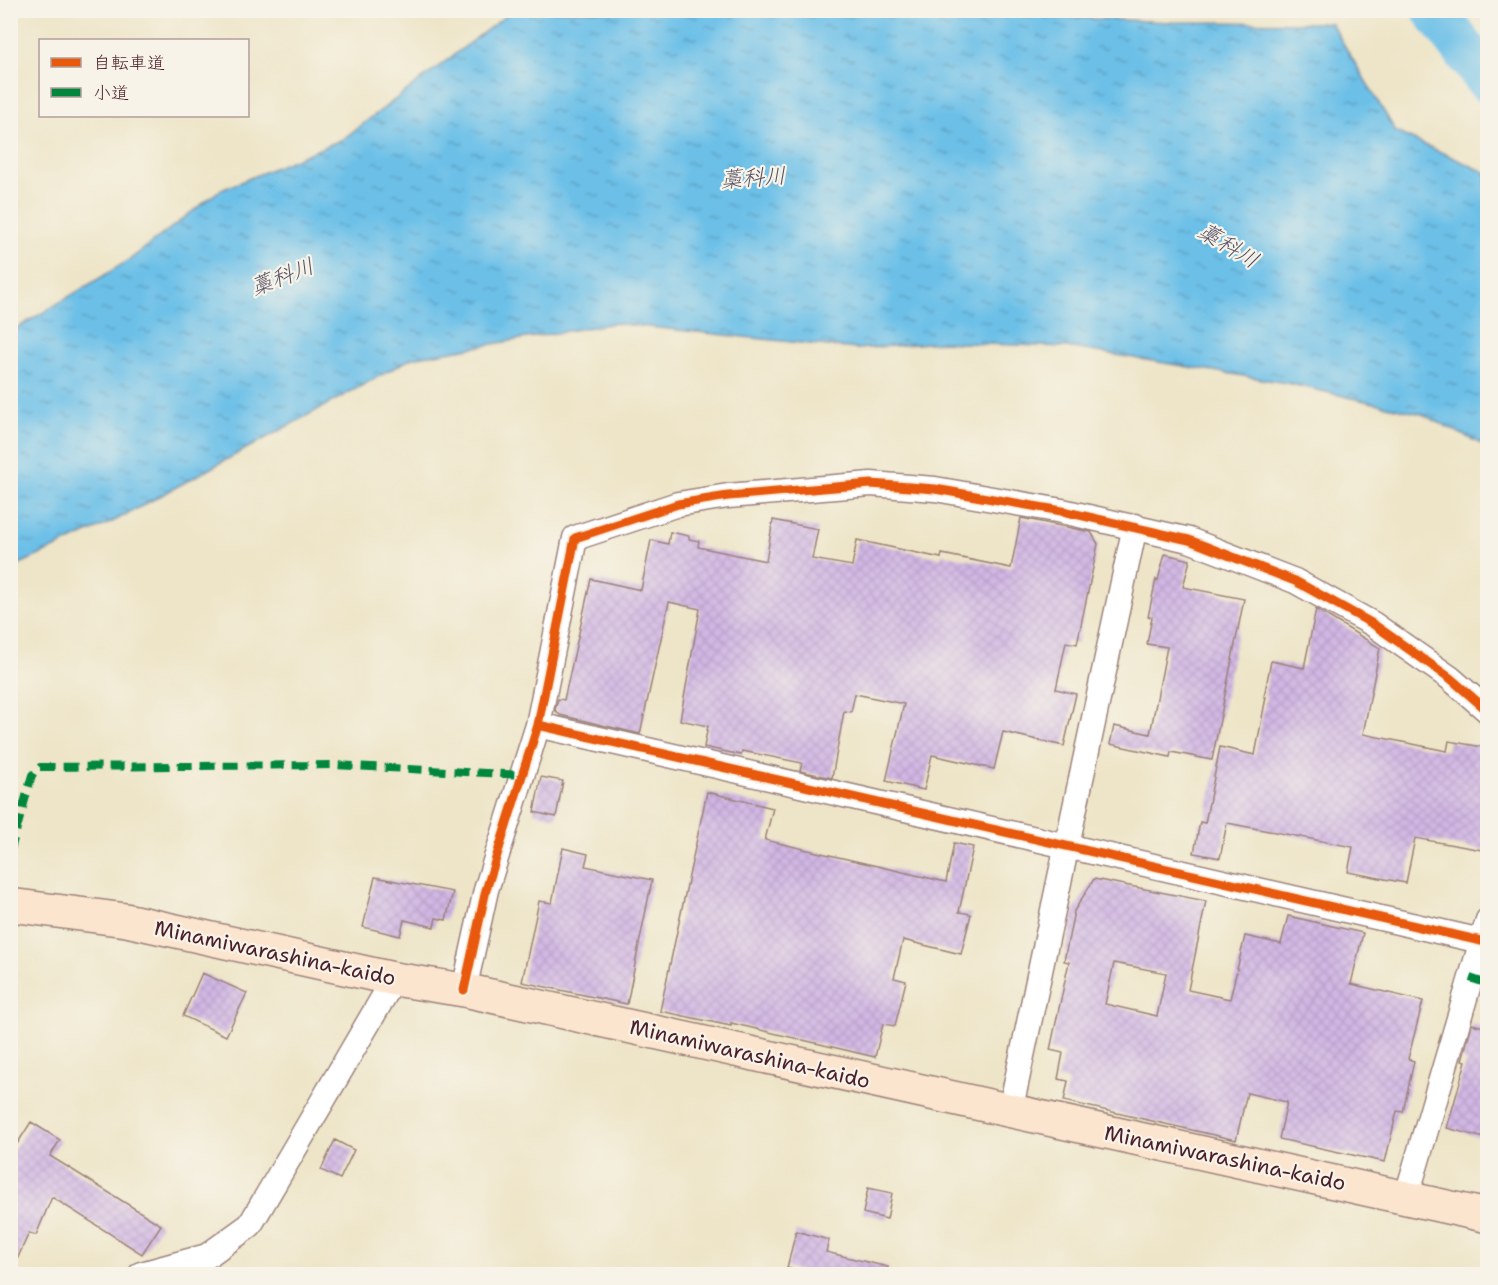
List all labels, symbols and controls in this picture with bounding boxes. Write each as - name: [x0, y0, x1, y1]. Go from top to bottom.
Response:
- legend: [39, 39, 249, 117]
- text: 自転車道: [93, 51, 165, 75]
- text: 小道: [93, 81, 129, 105]
- water label: 藁科川: [719, 161, 787, 194]
- water label: 藁科川: [1193, 216, 1265, 275]
- water label: 藁科川: [246, 251, 318, 302]
- street label: Minamiwarashina-kaido: [152, 914, 398, 992]
- street label: Minamiwarashina-kaido: [627, 1013, 873, 1095]
- street label: Minamiwarashina-kaido: [1102, 1119, 1348, 1197]

